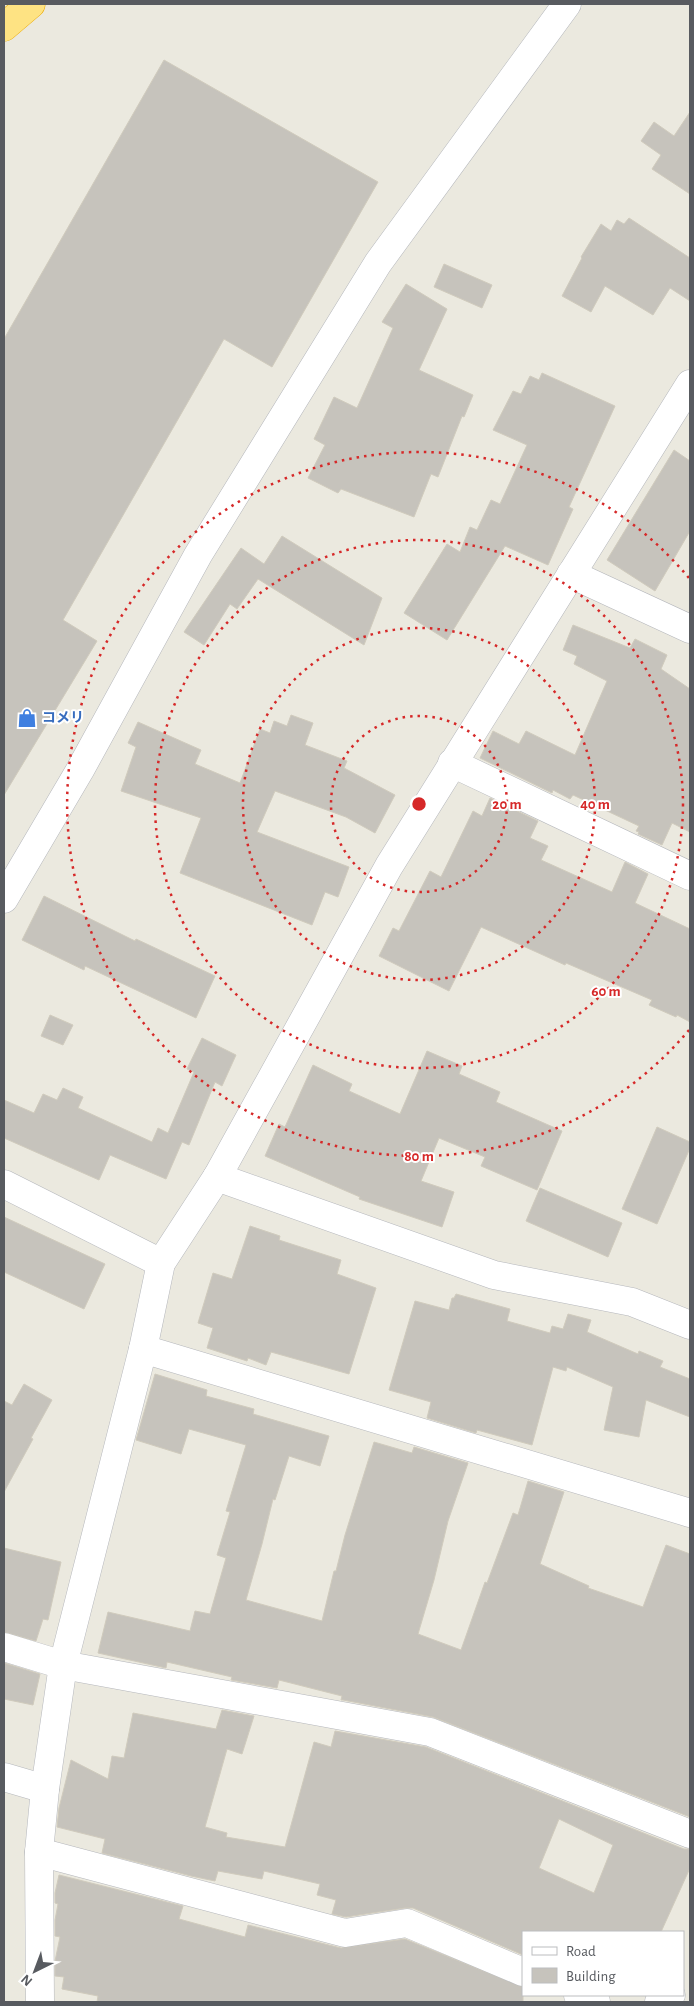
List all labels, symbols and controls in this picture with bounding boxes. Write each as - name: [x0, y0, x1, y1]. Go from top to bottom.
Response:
- shop icon: コメリ: [16, 707, 38, 729]
- place label: コメリ: [42, 710, 84, 725]
- centre of rings: [410, 795, 428, 813]
- text: 20 m: [492, 797, 522, 812]
- text: 40 m: [580, 797, 610, 812]
- text: 60 m: [591, 984, 621, 999]
- text: 80 m: [404, 1149, 434, 1164]
- legend: [522, 1931, 684, 1996]
- text: Road: [566, 1944, 596, 1959]
- north arrow: [10, 1946, 60, 1996]
- text: Building: [566, 1969, 616, 1984]
- text: N: [19, 1971, 35, 1988]

